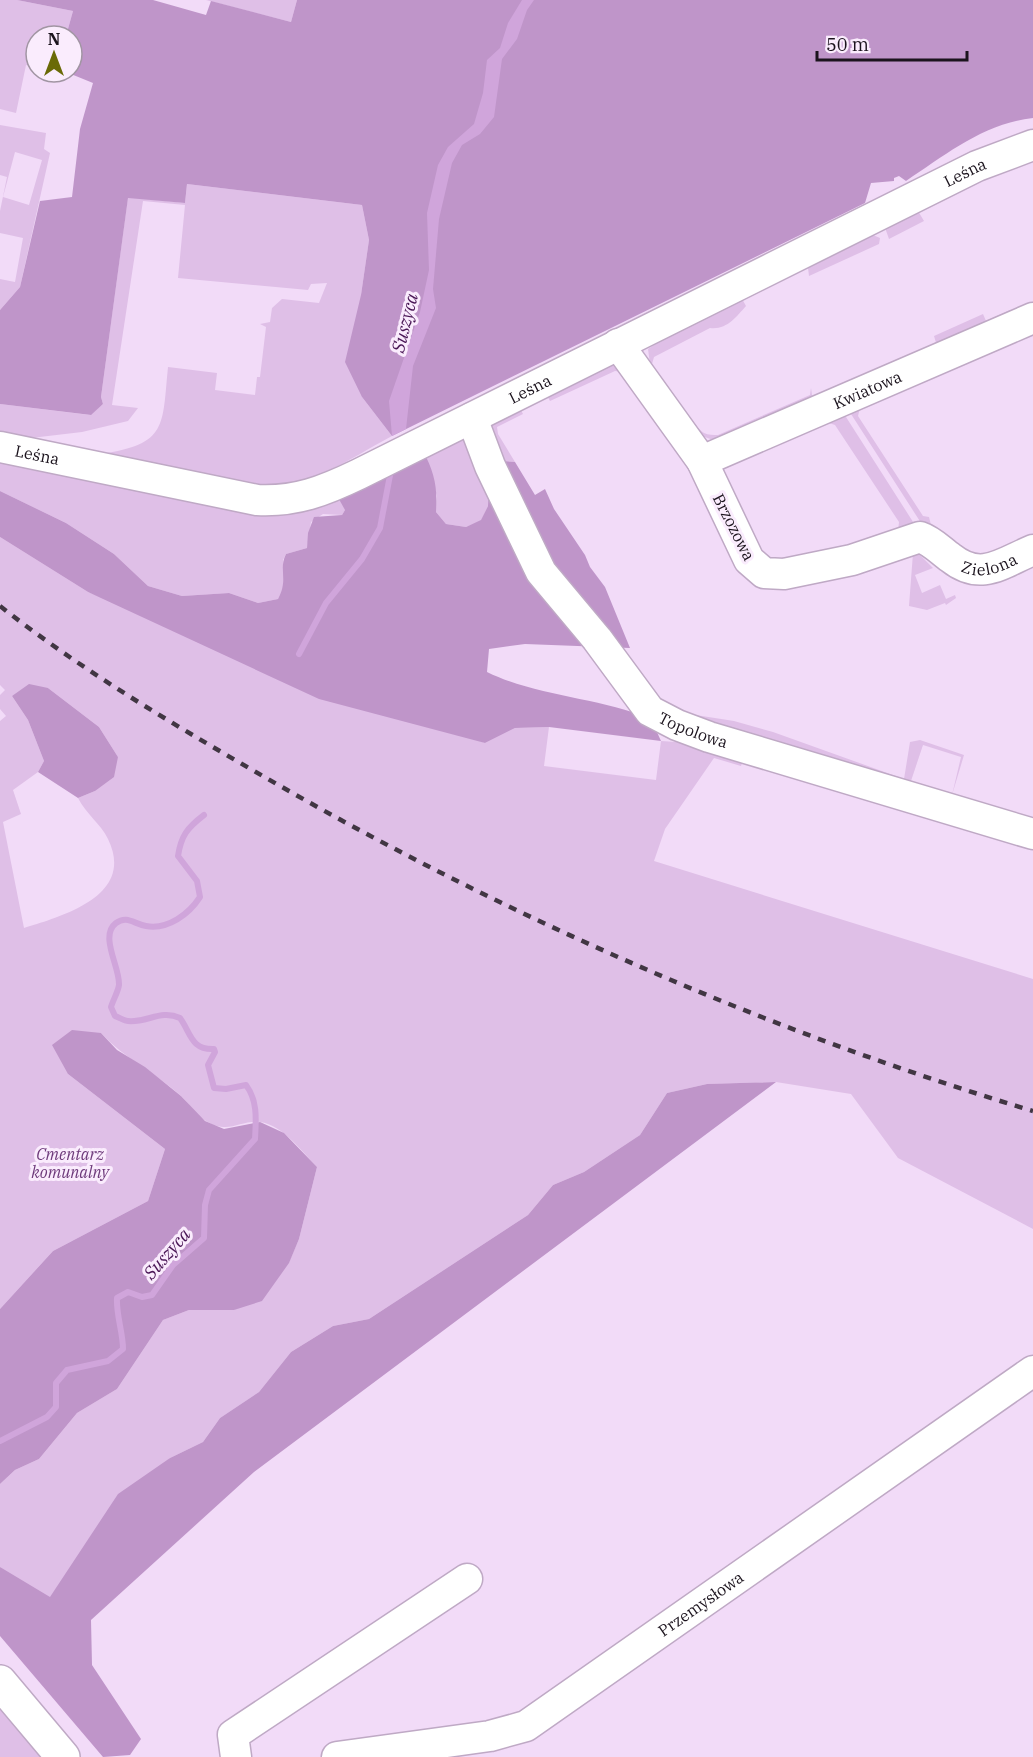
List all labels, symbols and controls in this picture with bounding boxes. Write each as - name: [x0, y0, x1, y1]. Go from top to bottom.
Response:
- north arrow: [24, 24, 84, 84]
- scale bar: [817, 24, 967, 62]
- text: N: [48, 29, 60, 49]
- text: 50 m: [826, 33, 869, 56]
- street label: Leśna: [940, 153, 989, 191]
- water label: Suszyca: [386, 291, 423, 356]
- street label: Kwiatowa: [830, 366, 905, 413]
- street label: Leśna: [505, 370, 555, 408]
- street label: Leśna: [13, 440, 61, 469]
- street label: Brzozowa: [709, 490, 760, 564]
- street label: Zielona: [959, 549, 1021, 580]
- street label: Topolowa: [655, 707, 730, 752]
- park label: Cmentarz komunalny: [31, 1144, 110, 1182]
- water label: Suszyca: [137, 1223, 195, 1285]
- street label: Przemysłowa: [654, 1567, 747, 1640]

